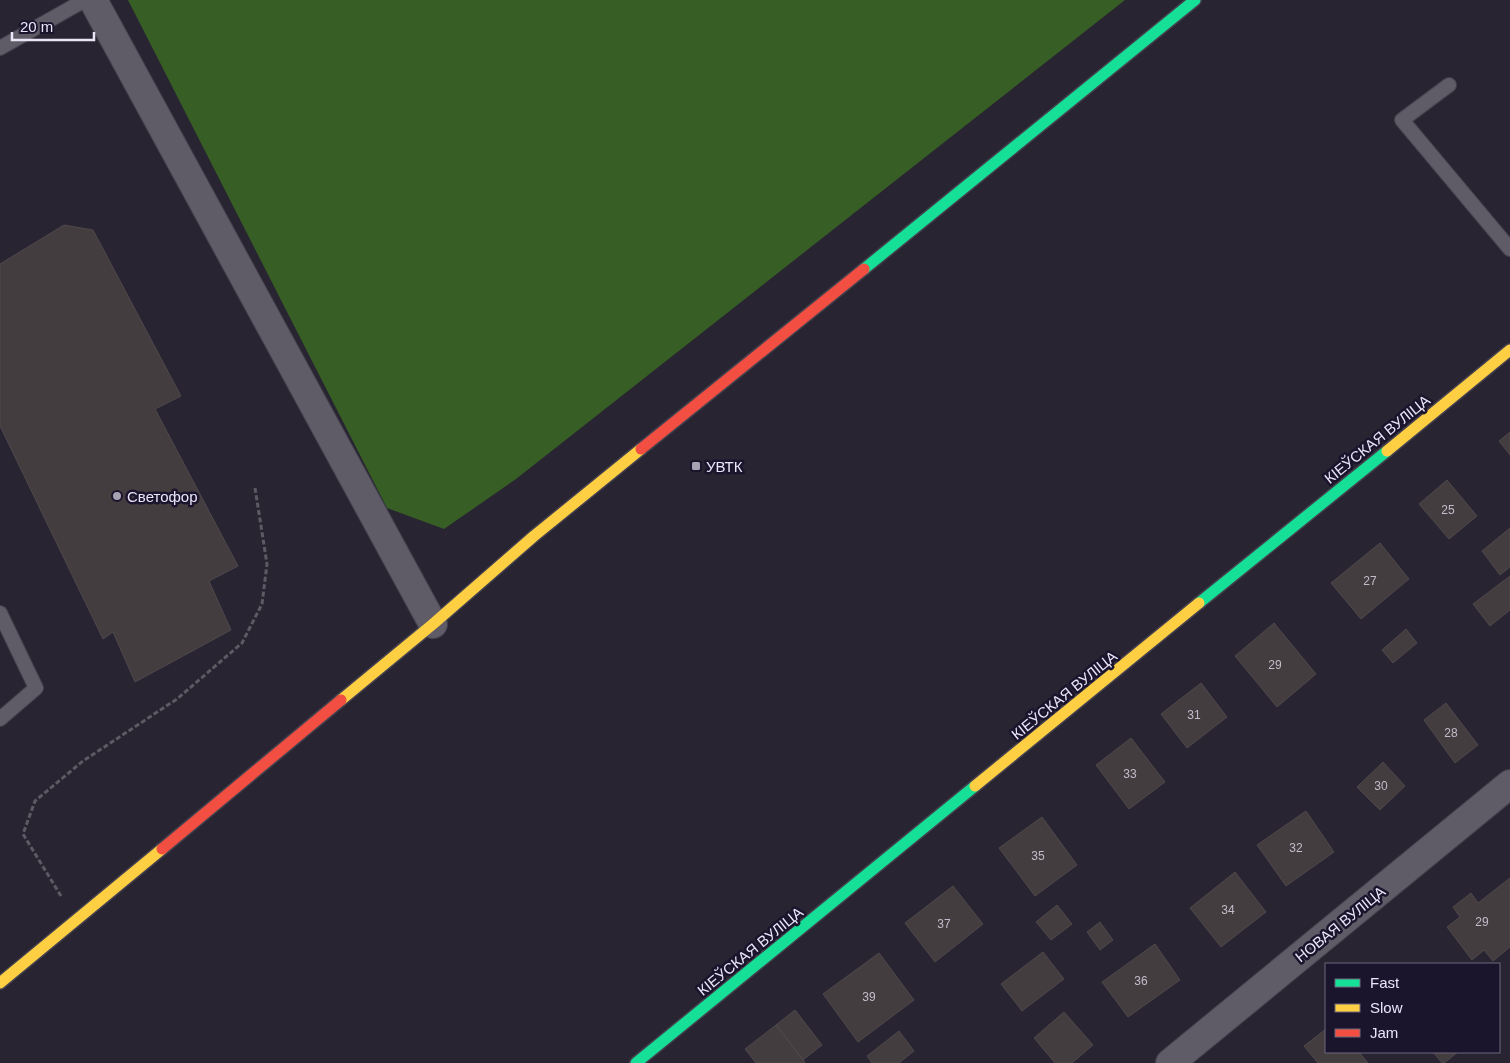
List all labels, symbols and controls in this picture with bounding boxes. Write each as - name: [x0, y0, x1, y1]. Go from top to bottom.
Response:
- scale bar: [12, 10, 95, 42]
- text: 20 m: [20, 18, 53, 35]
- street label: КІЕЎСКАЯ ВУЛІЦА: [1321, 391, 1433, 487]
- place label: УВТК: [706, 458, 743, 475]
- marker: УВТК: [690, 460, 702, 472]
- place label: Светофор: [127, 488, 198, 505]
- marker: Светофор: [111, 490, 123, 502]
- house number: 25: [1441, 503, 1455, 517]
- house number: 27: [1363, 574, 1377, 588]
- street label: КІЕЎСКАЯ ВУЛІЦА: [1008, 647, 1120, 743]
- house number: 29: [1268, 658, 1282, 672]
- house number: 31: [1187, 708, 1201, 722]
- house number: 28: [1444, 726, 1458, 740]
- house number: 33: [1123, 767, 1137, 781]
- house number: 30: [1374, 779, 1388, 793]
- house number: 32: [1289, 841, 1303, 855]
- house number: 35: [1031, 849, 1045, 863]
- street label: НОВАЯ ВУЛІЦА: [1292, 883, 1388, 965]
- street label: КІЕЎСКАЯ ВУЛІЦА: [694, 903, 806, 999]
- house number: 34: [1221, 903, 1235, 917]
- house number: 29: [1475, 915, 1489, 929]
- house number: 37: [937, 917, 951, 931]
- legend: [1325, 963, 1500, 1053]
- house number: 36: [1134, 974, 1148, 988]
- text: Fast: [1370, 974, 1400, 991]
- house number: 39: [862, 990, 876, 1004]
- text: Slow: [1370, 999, 1403, 1016]
- text: Jam: [1370, 1024, 1398, 1041]

